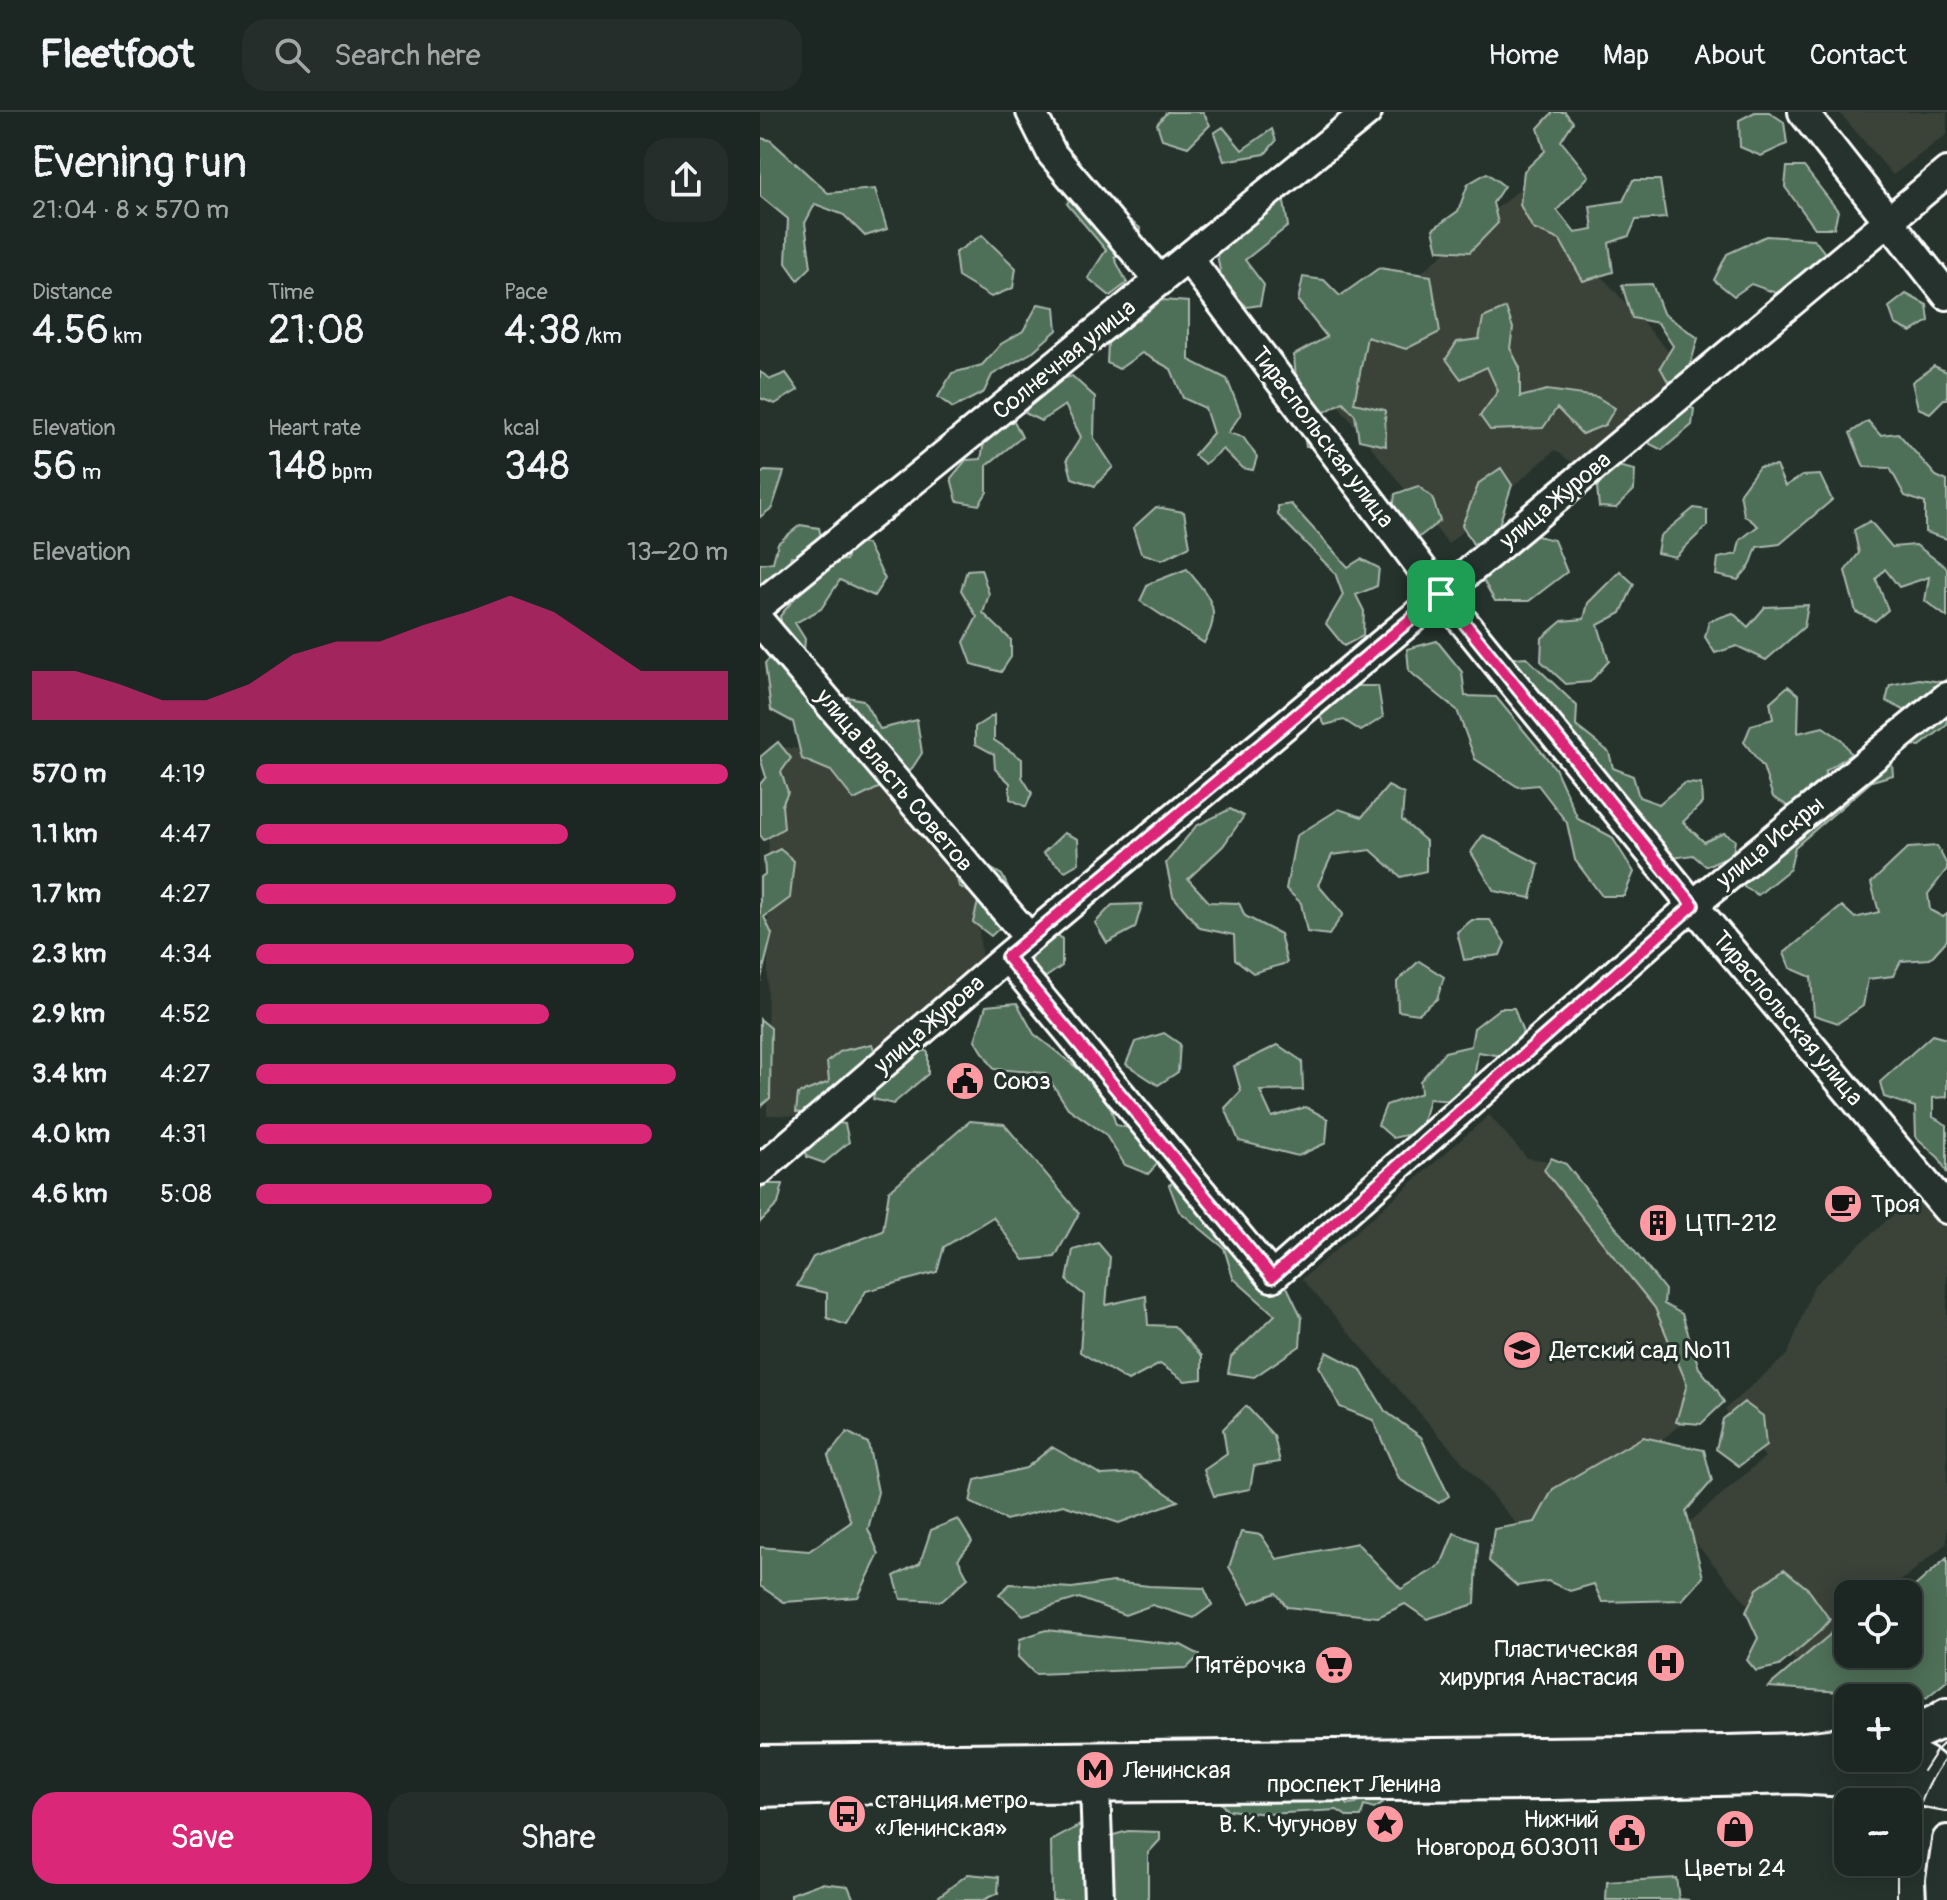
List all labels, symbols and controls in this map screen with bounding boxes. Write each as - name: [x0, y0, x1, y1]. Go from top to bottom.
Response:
- search box: [242, 19, 802, 91]
- text: Fleetfoot: [40, 31, 194, 79]
- icon: search: [270, 33, 314, 77]
- text: Search here: [334, 37, 481, 74]
- text: Home: [1488, 38, 1559, 73]
- text: Map: [1603, 38, 1649, 73]
- text: About: [1693, 38, 1766, 73]
- text: Contact: [1810, 38, 1907, 73]
- text: Evening run: [32, 136, 247, 191]
- button: share: [644, 138, 728, 222]
- text: 21:04 · 8 × 570 m: [32, 194, 229, 226]
- text: Distance: [32, 278, 112, 306]
- text: Time: [268, 278, 314, 306]
- text: Pace: [504, 278, 548, 306]
- street label: Солнечная улица: [987, 293, 1142, 426]
- text: 4.56: [32, 306, 109, 355]
- text: 21:08: [268, 306, 364, 355]
- text: 4:38: [504, 306, 580, 355]
- text: km: [109, 322, 142, 350]
- text: /km: [580, 322, 622, 350]
- street label: Тираспольская улица: [1245, 341, 1400, 534]
- text: Elevation: [32, 414, 116, 442]
- text: Heart rate: [268, 414, 361, 442]
- text: kcal: [504, 414, 540, 442]
- text: 56: [32, 442, 77, 491]
- text: 148: [268, 442, 327, 491]
- text: 348: [504, 442, 570, 491]
- street label: улица Журова: [1493, 445, 1617, 556]
- text: m: [77, 458, 101, 486]
- text: bpm: [327, 458, 373, 486]
- text: Elevation: [32, 536, 131, 568]
- text: 13–20 m: [627, 536, 728, 568]
- pin: [1407, 560, 1475, 628]
- icon: arrive: [1419, 572, 1463, 616]
- street label: улица Власть Советов: [809, 682, 980, 878]
- text: 570 m: [32, 758, 106, 790]
- text: 4:19: [160, 758, 206, 790]
- street label: улица Искры: [1710, 790, 1830, 895]
- text: 1.1 km: [32, 818, 98, 850]
- text: 4:47: [160, 818, 211, 850]
- text: 1.7 km: [32, 878, 101, 910]
- text: 4:27: [160, 878, 210, 910]
- street label: Тираспольская улица: [1706, 925, 1869, 1112]
- text: 2.3 km: [32, 938, 106, 970]
- text: 4:34: [160, 938, 212, 970]
- street label: улица Журова: [867, 969, 990, 1081]
- text: 2.9 km: [32, 998, 105, 1030]
- text: 4:52: [160, 998, 211, 1030]
- text: 3.4 km: [32, 1058, 107, 1090]
- text: 4:27: [160, 1058, 210, 1090]
- public building icon: Союз: [944, 1060, 986, 1102]
- place label: Союз: [993, 1067, 1051, 1096]
- text: 4.0 km: [32, 1118, 110, 1150]
- text: 4:31: [160, 1118, 207, 1150]
- text: 4.6 km: [32, 1178, 107, 1210]
- text: 5:08: [160, 1178, 212, 1210]
- cafe icon: Троя: [1822, 1183, 1864, 1225]
- place label: Троя: [1871, 1190, 1920, 1219]
- building icon: ЦТП-212: [1637, 1202, 1679, 1244]
- place label: ЦТП-212: [1686, 1209, 1777, 1238]
- school or university icon: Детский сад №11: [1501, 1329, 1543, 1371]
- place label: Детский сад №11: [1549, 1336, 1731, 1365]
- map controls: [1834, 1580, 1922, 1876]
- button: locate: [1834, 1580, 1922, 1668]
- place label: Пластическая хирургия Анастасия: [1439, 1635, 1638, 1692]
- hospital icon: Пластическая хирургия Анастасия: [1645, 1642, 1687, 1684]
- supermarket icon: Пятёрочка: [1313, 1644, 1355, 1686]
- place label: Пятёрочка: [1195, 1651, 1306, 1680]
- button: +: [1834, 1684, 1922, 1772]
- metro station icon: Ленинская: [1074, 1749, 1116, 1791]
- place label: Ленинская: [1122, 1756, 1231, 1785]
- street label: проспект Ленина: [1267, 1770, 1441, 1799]
- place label: станция метро «Ленинская»: [875, 1786, 1028, 1843]
- button: −: [1834, 1788, 1922, 1876]
- button: Save: [32, 1792, 372, 1884]
- button: Share: [388, 1792, 728, 1884]
- bus stop icon: станция метро «Ленинская»: [826, 1793, 868, 1835]
- place icon: В. К. Чугунову: [1364, 1803, 1406, 1845]
- place label: Нижний Новгород 603011: [1415, 1805, 1599, 1862]
- shop icon: Цветы 24: [1714, 1808, 1756, 1850]
- place label: В. К. Чугунову: [1219, 1810, 1357, 1839]
- public building icon: Нижний Новгород 603011: [1606, 1812, 1648, 1854]
- place label: Цветы 24: [1685, 1854, 1785, 1883]

